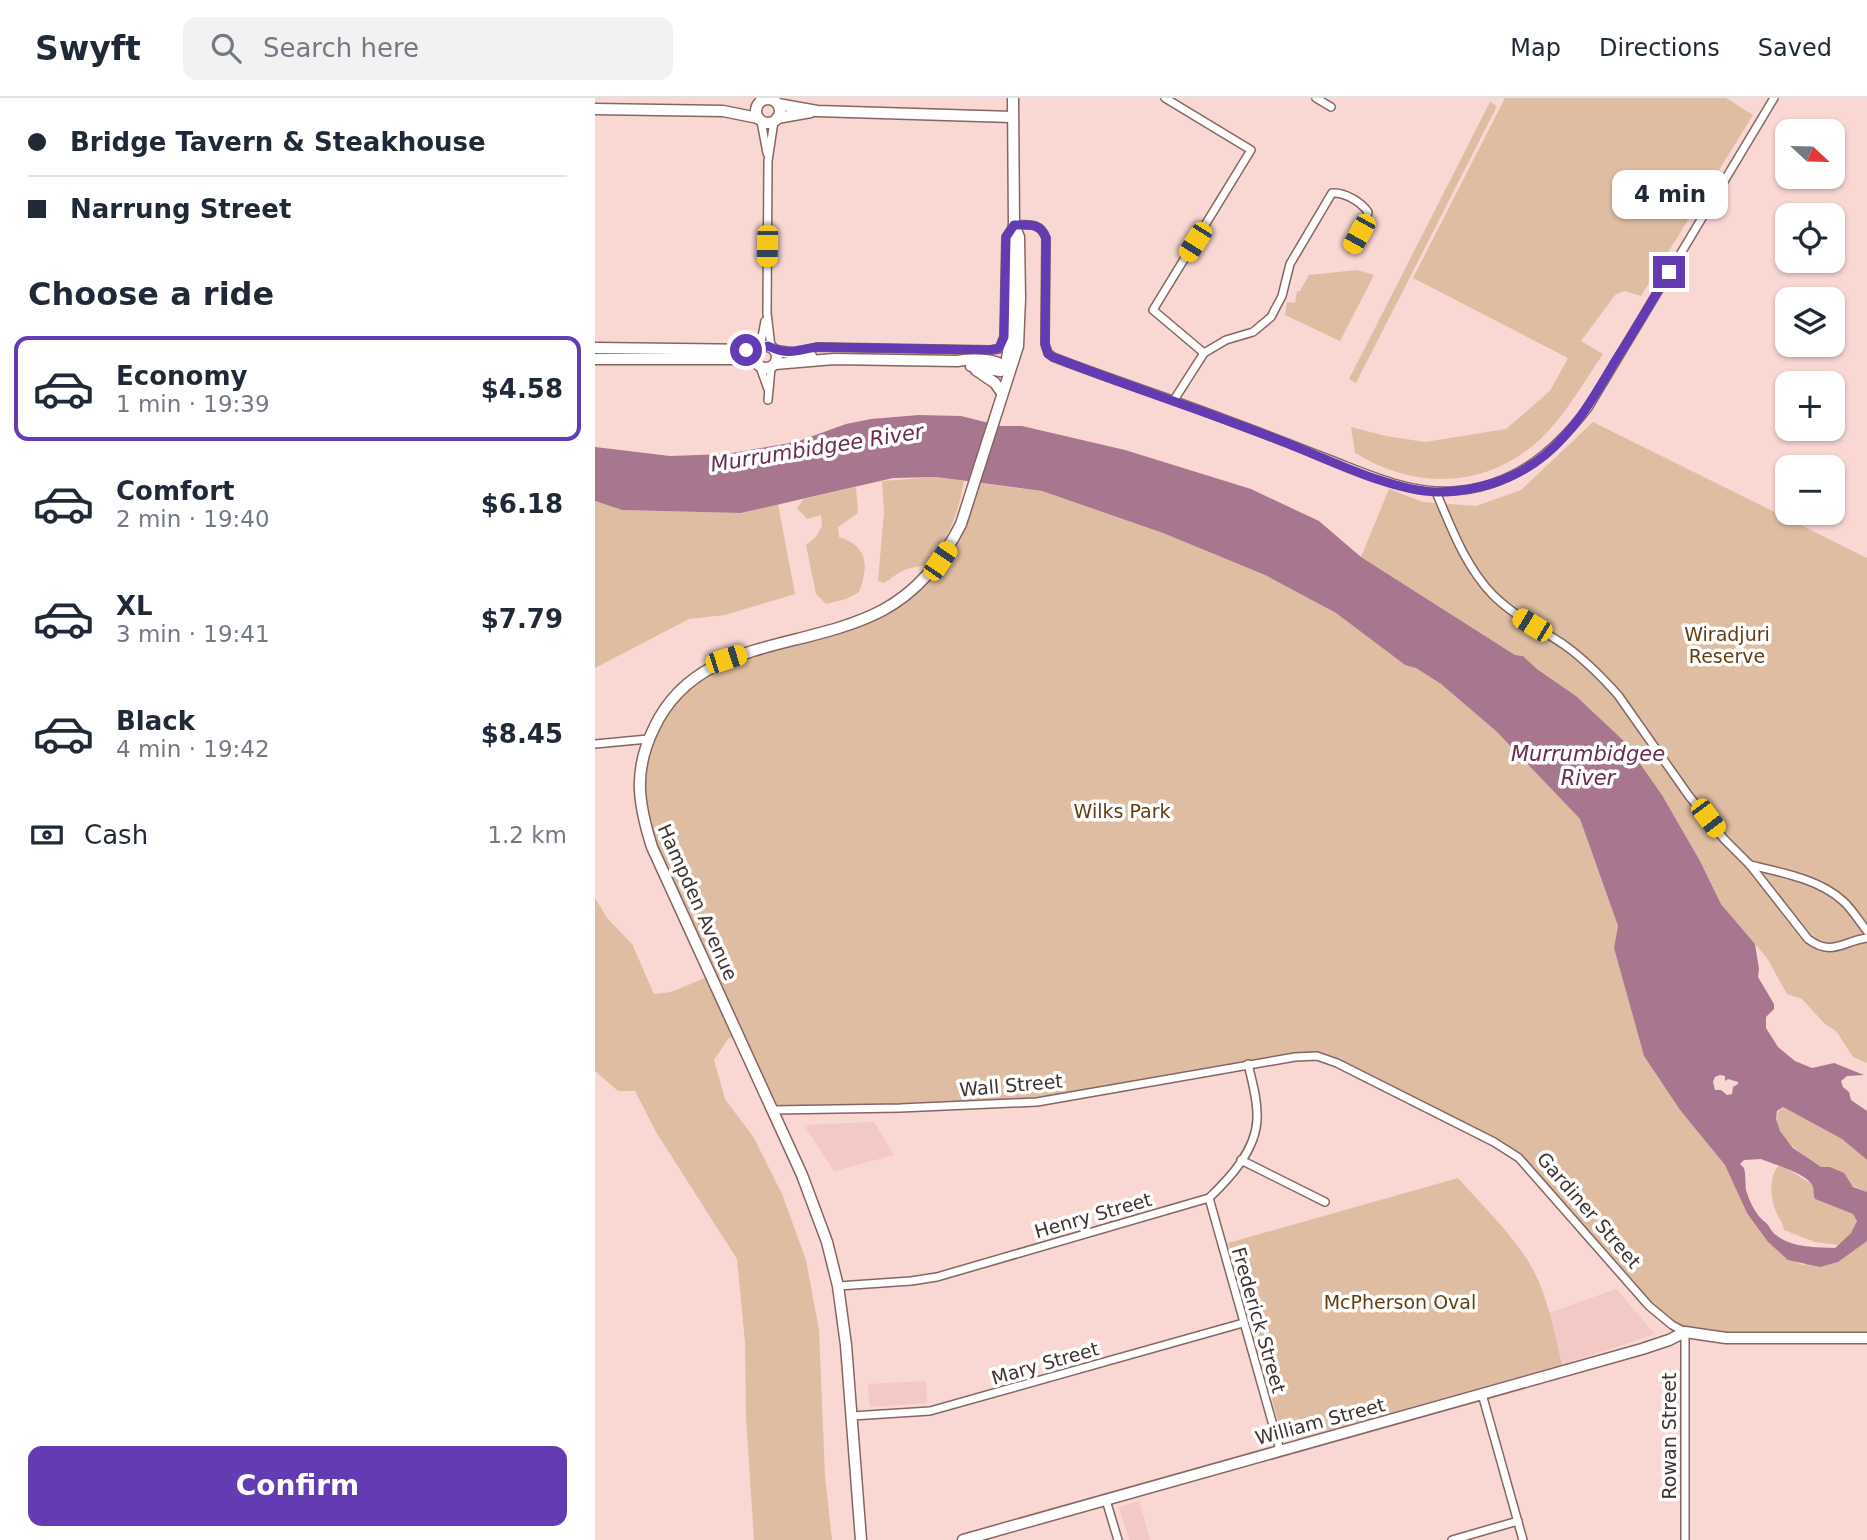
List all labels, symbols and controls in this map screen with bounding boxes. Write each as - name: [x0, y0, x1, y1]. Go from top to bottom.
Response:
- search box: [183, 17, 673, 80]
- text: Swyft: [35, 29, 141, 68]
- icon: search: [207, 29, 245, 67]
- text: Search here: [263, 33, 419, 63]
- text: Map: [1510, 34, 1561, 62]
- text: Directions: [1599, 34, 1720, 62]
- text: Saved: [1758, 34, 1832, 62]
- north arrow: [1775, 119, 1845, 189]
- map controls: [1775, 119, 1845, 525]
- text: Bridge Tavern & Steakhouse: [70, 127, 486, 157]
- callout: 4 min: [1611, 170, 1727, 220]
- text: 4 min: [1634, 181, 1706, 207]
- text: Narrung Street: [70, 194, 291, 224]
- button: locate: [1775, 203, 1845, 273]
- car: [1340, 211, 1379, 257]
- car: [1175, 219, 1216, 265]
- car: [757, 225, 778, 267]
- route end: [1653, 256, 1685, 288]
- text: Choose a ride: [28, 275, 274, 313]
- button: layers: [1775, 287, 1845, 357]
- route start: [730, 334, 762, 366]
- icon: car: [32, 357, 95, 420]
- text: Economy: [116, 361, 247, 391]
- button: +: [1775, 371, 1845, 441]
- text: $4.58: [481, 374, 563, 404]
- text: 1 min · 19:39: [116, 391, 270, 417]
- water label: Murrumbidgee River: [709, 419, 927, 477]
- button: −: [1775, 455, 1845, 525]
- icon: car: [32, 472, 95, 535]
- text: Comfort: [116, 476, 234, 506]
- text: $6.18: [481, 489, 563, 519]
- text: 2 min · 19:40: [116, 506, 270, 532]
- car: [920, 538, 961, 584]
- icon: car: [32, 587, 95, 650]
- text: XL: [116, 591, 153, 621]
- text: $7.79: [481, 604, 563, 634]
- car: [1509, 605, 1556, 645]
- text: 3 min · 19:41: [116, 621, 270, 647]
- park label: Wiradjuri Reserve: [1684, 623, 1770, 667]
- car: [703, 643, 750, 675]
- icon: car: [32, 702, 95, 765]
- text: Black: [116, 706, 195, 736]
- text: $8.45: [481, 719, 563, 749]
- text: 4 min · 19:42: [116, 736, 270, 762]
- water label: Murrumbidgee River: [1511, 742, 1665, 790]
- car: [1687, 795, 1730, 841]
- park label: Wilks Park: [1074, 800, 1170, 822]
- icon: cash: [28, 816, 66, 854]
- text: Cash: [84, 820, 148, 850]
- street label: Hampden Avenue: [654, 820, 742, 984]
- text: 1.2 km: [487, 822, 567, 848]
- street label: Wall Street: [958, 1070, 1064, 1100]
- street label: Gardiner Street: [1533, 1148, 1645, 1272]
- street label: Henry Street: [1032, 1188, 1154, 1242]
- street label: Frederick Street: [1228, 1245, 1290, 1395]
- park label: McPherson Oval: [1324, 1291, 1476, 1313]
- street label: Mary Street: [989, 1337, 1101, 1389]
- street label: Rowan Street: [1658, 1373, 1680, 1499]
- street label: William Street: [1253, 1393, 1387, 1449]
- button: Confirm: [28, 1446, 567, 1526]

